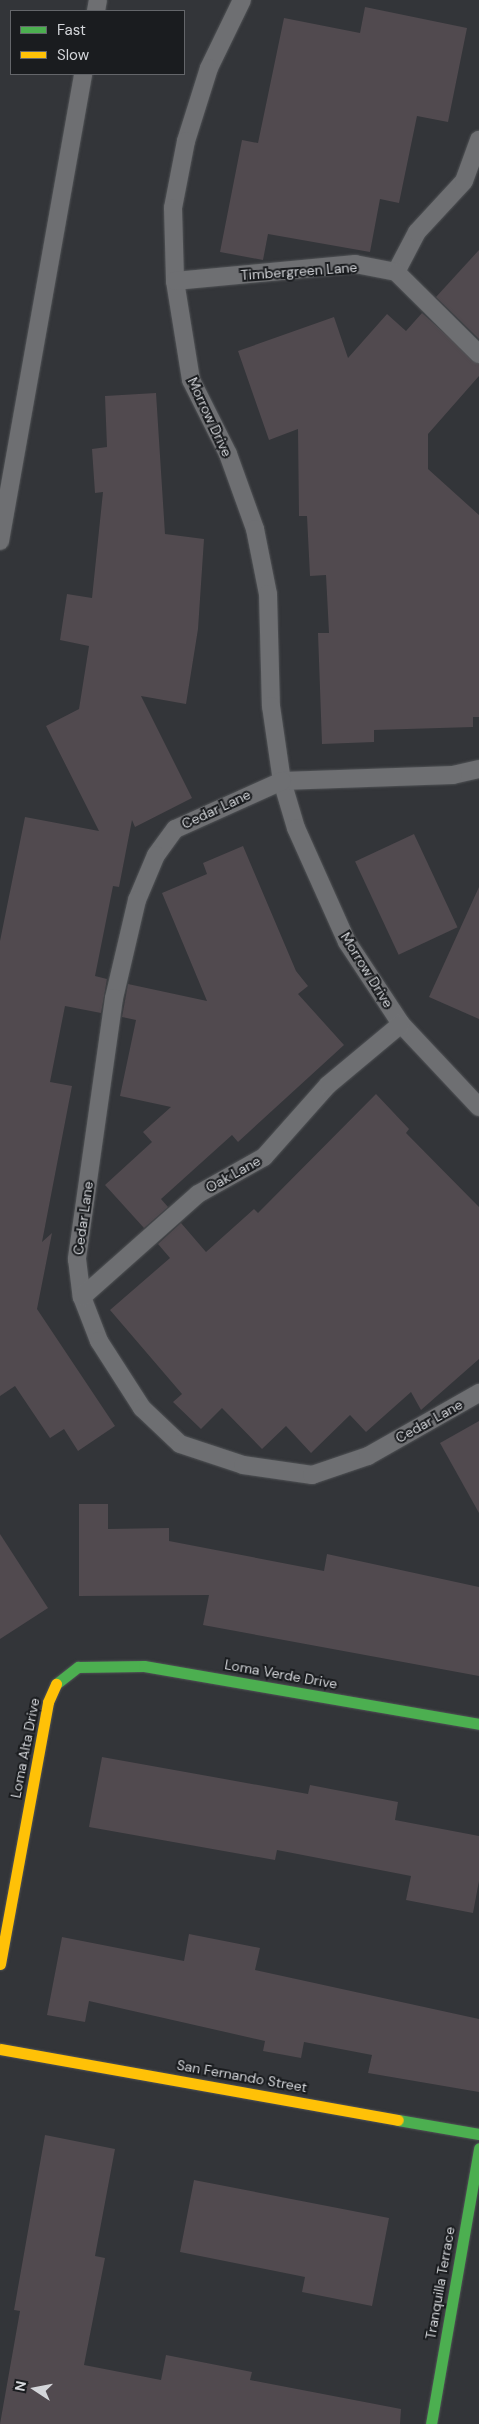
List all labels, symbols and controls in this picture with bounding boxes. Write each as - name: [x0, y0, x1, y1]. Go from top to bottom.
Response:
- legend: [10, 10, 185, 75]
- text: Fast: [57, 20, 86, 40]
- text: Slow: [57, 45, 89, 65]
- street label: Timbergreen Lane: [240, 259, 358, 283]
- street label: Morrow Drive: [184, 375, 236, 459]
- street label: Cedar Lane: [179, 786, 253, 832]
- street label: Morrow Drive: [337, 929, 397, 1011]
- street label: Oak Lane: [203, 1152, 263, 1196]
- street label: Cedar Lane: [70, 1180, 96, 1256]
- street label: Cedar Lane: [392, 1396, 466, 1446]
- street label: Loma Verde Drive: [223, 1656, 339, 1692]
- street label: Loma Alta Drive: [7, 1697, 43, 1799]
- street label: San Fernando Street: [176, 2056, 308, 2096]
- street label: Tranquilla Terrace: [422, 2225, 458, 2341]
- north arrow: [10, 2364, 60, 2414]
- text: N: [10, 2379, 30, 2393]

